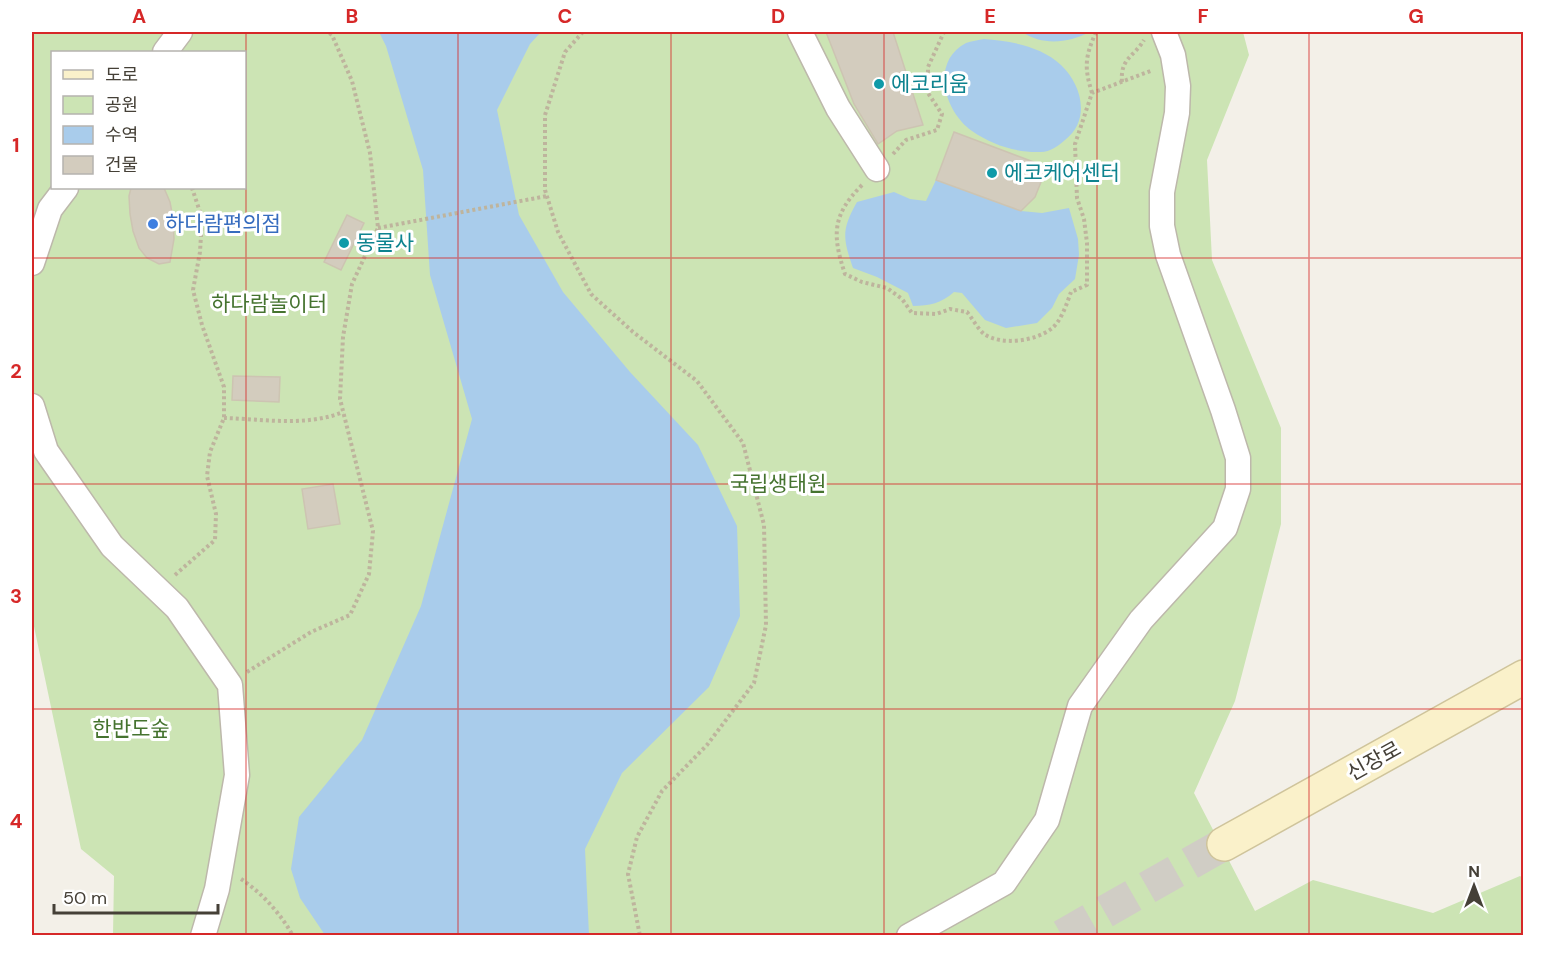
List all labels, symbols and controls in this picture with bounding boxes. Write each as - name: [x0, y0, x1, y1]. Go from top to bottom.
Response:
- text: A: [132, 3, 146, 29]
- text: B: [346, 3, 358, 29]
- text: C: [558, 3, 572, 29]
- text: D: [771, 3, 785, 29]
- text: E: [984, 3, 996, 29]
- text: F: [1197, 3, 1209, 29]
- text: G: [1408, 3, 1424, 29]
- legend: [51, 51, 246, 189]
- text: 도로: [105, 63, 138, 87]
- place label: 에코리움: [891, 70, 968, 98]
- marker: 에코리움: [872, 77, 886, 91]
- text: 공원: [105, 93, 138, 117]
- text: 수역: [105, 123, 138, 147]
- text: 1: [12, 132, 20, 158]
- text: 건물: [105, 153, 138, 177]
- place label: 에코케어센터: [1004, 159, 1120, 187]
- marker: 에코케어센터: [985, 166, 999, 180]
- place label: 하다람편의점: [165, 210, 281, 238]
- marker: 하다람편의점: [146, 217, 160, 231]
- place label: 동물사: [356, 229, 414, 257]
- marker: 동물사: [337, 236, 351, 250]
- park label: 하다람놀이터: [211, 290, 327, 318]
- text: 2: [10, 358, 22, 384]
- park label: 국립생태원: [730, 470, 826, 498]
- text: 3: [10, 583, 22, 609]
- park label: 한반도숲: [92, 715, 170, 743]
- street label: 신장로: [1342, 735, 1406, 787]
- text: 4: [10, 808, 23, 834]
- north arrow: [1444, 856, 1504, 916]
- text: N: [1468, 861, 1480, 882]
- scale bar: [54, 877, 218, 915]
- text: 50 m: [63, 886, 107, 910]

